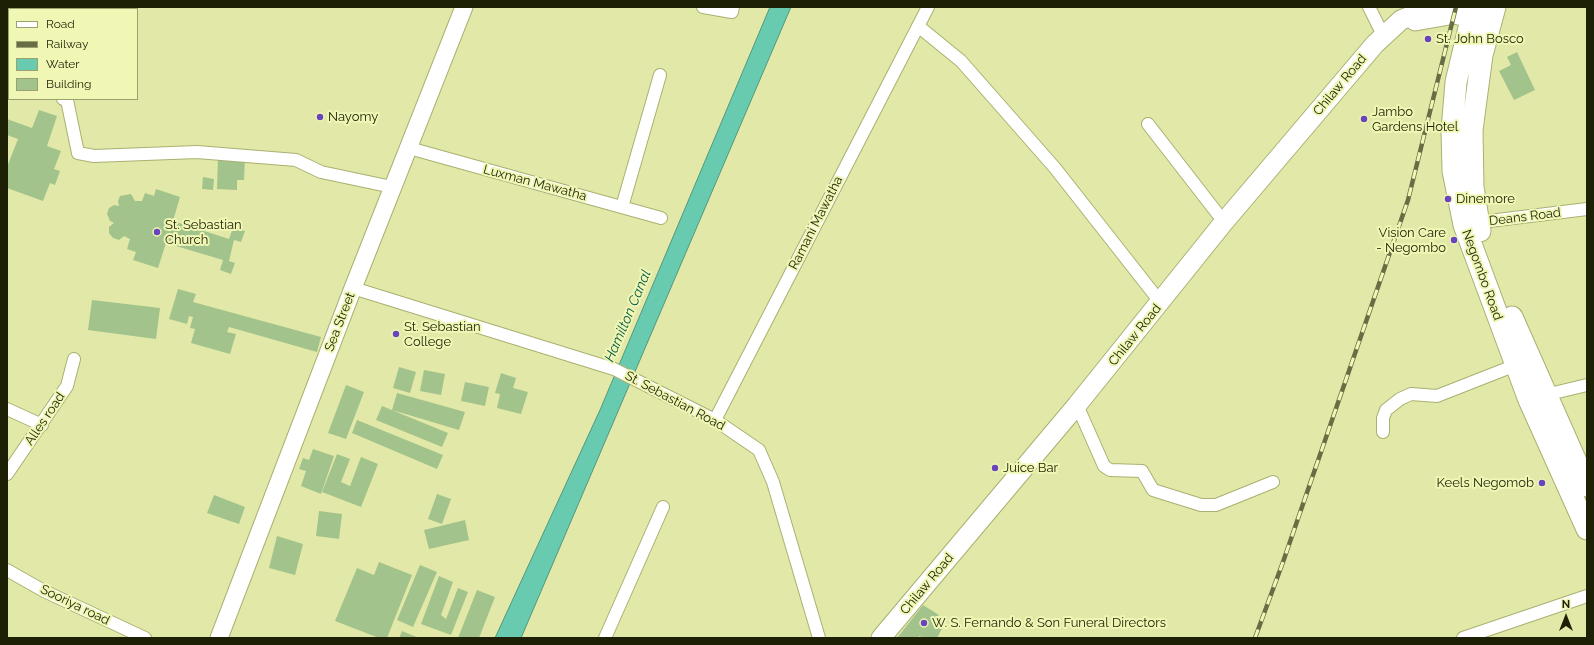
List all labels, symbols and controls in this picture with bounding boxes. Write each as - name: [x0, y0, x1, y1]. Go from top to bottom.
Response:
- legend: [8, 8, 138, 100]
- text: Road: [46, 17, 75, 31]
- place label: St. John Bosco: [1436, 31, 1524, 47]
- marker: St. John Bosco: [1423, 34, 1433, 44]
- text: Railway: [46, 37, 88, 51]
- street label: Chilaw Road: [1310, 51, 1370, 119]
- text: Water: [46, 57, 80, 71]
- text: Building: [46, 77, 92, 91]
- place label: Jambo Gardens Hotel: [1372, 104, 1458, 135]
- place label: Nayomy: [328, 109, 378, 125]
- marker: Nayomy: [315, 112, 325, 122]
- marker: Jambo Gardens Hotel: [1359, 114, 1369, 124]
- street label: Luxman Mawatha: [482, 162, 588, 204]
- street label: Ramani Mawatha: [786, 174, 846, 272]
- place label: Dinemore: [1456, 191, 1515, 207]
- marker: Dinemore: [1443, 194, 1453, 204]
- street label: Deans Road: [1488, 205, 1562, 229]
- place label: St. Sebastian Church: [165, 217, 242, 248]
- place label: Vision Care - Negombo: [1376, 225, 1446, 256]
- marker: St. Sebastian Church: [152, 227, 162, 237]
- street label: Negombo Road: [1458, 227, 1506, 323]
- marker: Vision Care - Negombo: [1449, 235, 1459, 245]
- water label: Hamilton Canal: [601, 267, 655, 365]
- street label: Sea Street: [322, 290, 358, 354]
- street label: Chilaw Road: [1105, 301, 1165, 369]
- place label: St. Sebastian College: [404, 319, 481, 350]
- marker: St. Sebastian College: [391, 329, 401, 339]
- street label: St. Sebastian Road: [622, 368, 728, 434]
- street label: Alles road: [22, 390, 68, 448]
- place label: Juice Bar: [1003, 460, 1058, 476]
- marker: Juice Bar: [990, 463, 1000, 473]
- place label: Keels Negomob: [1437, 475, 1534, 491]
- marker: Keels Negomob: [1537, 478, 1547, 488]
- street label: Chilaw Road: [897, 550, 957, 618]
- street label: Sooriya road: [38, 581, 112, 629]
- north arrow: [1546, 597, 1586, 637]
- text: N: [1562, 598, 1570, 611]
- place label: W. S. Fernando & Son Funeral Directors: [932, 615, 1166, 631]
- marker: W. S. Fernando & Son Funeral Directors: [919, 618, 929, 628]

